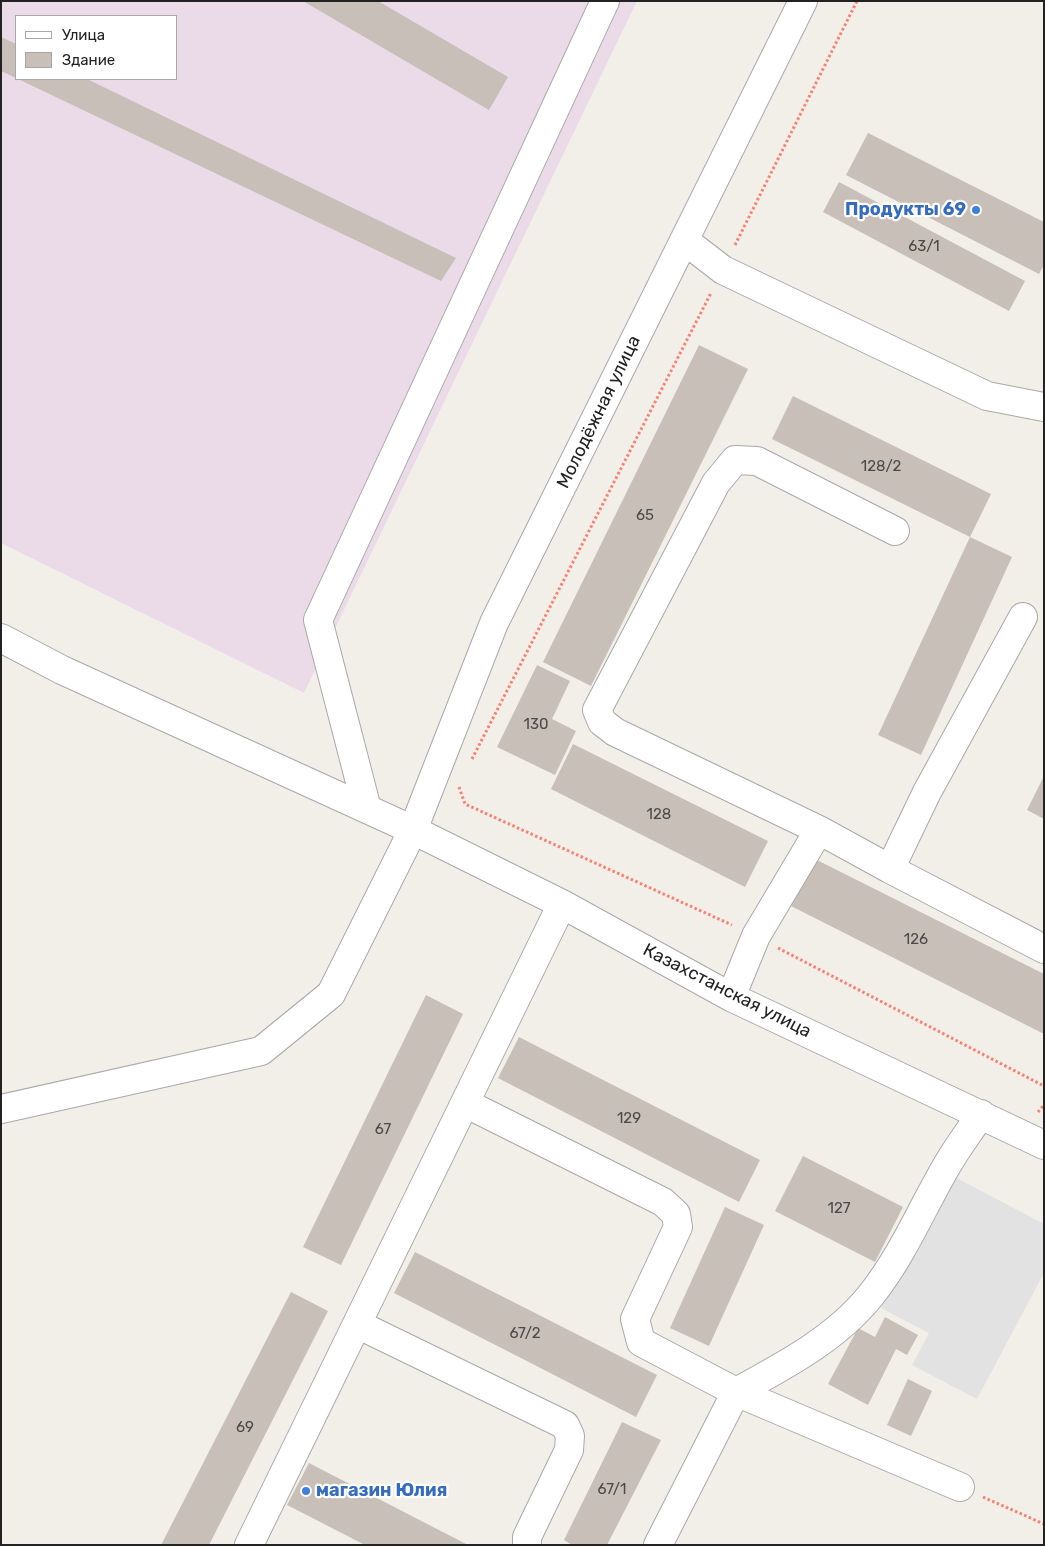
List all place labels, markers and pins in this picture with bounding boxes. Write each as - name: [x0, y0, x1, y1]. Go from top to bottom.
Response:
- place label: Продукты 69: [845, 199, 966, 221]
- marker: Продукты 69: [970, 204, 982, 216]
- place label: магазин Юлия: [316, 1480, 447, 1502]
- marker: магазин Юлия: [300, 1485, 312, 1497]

